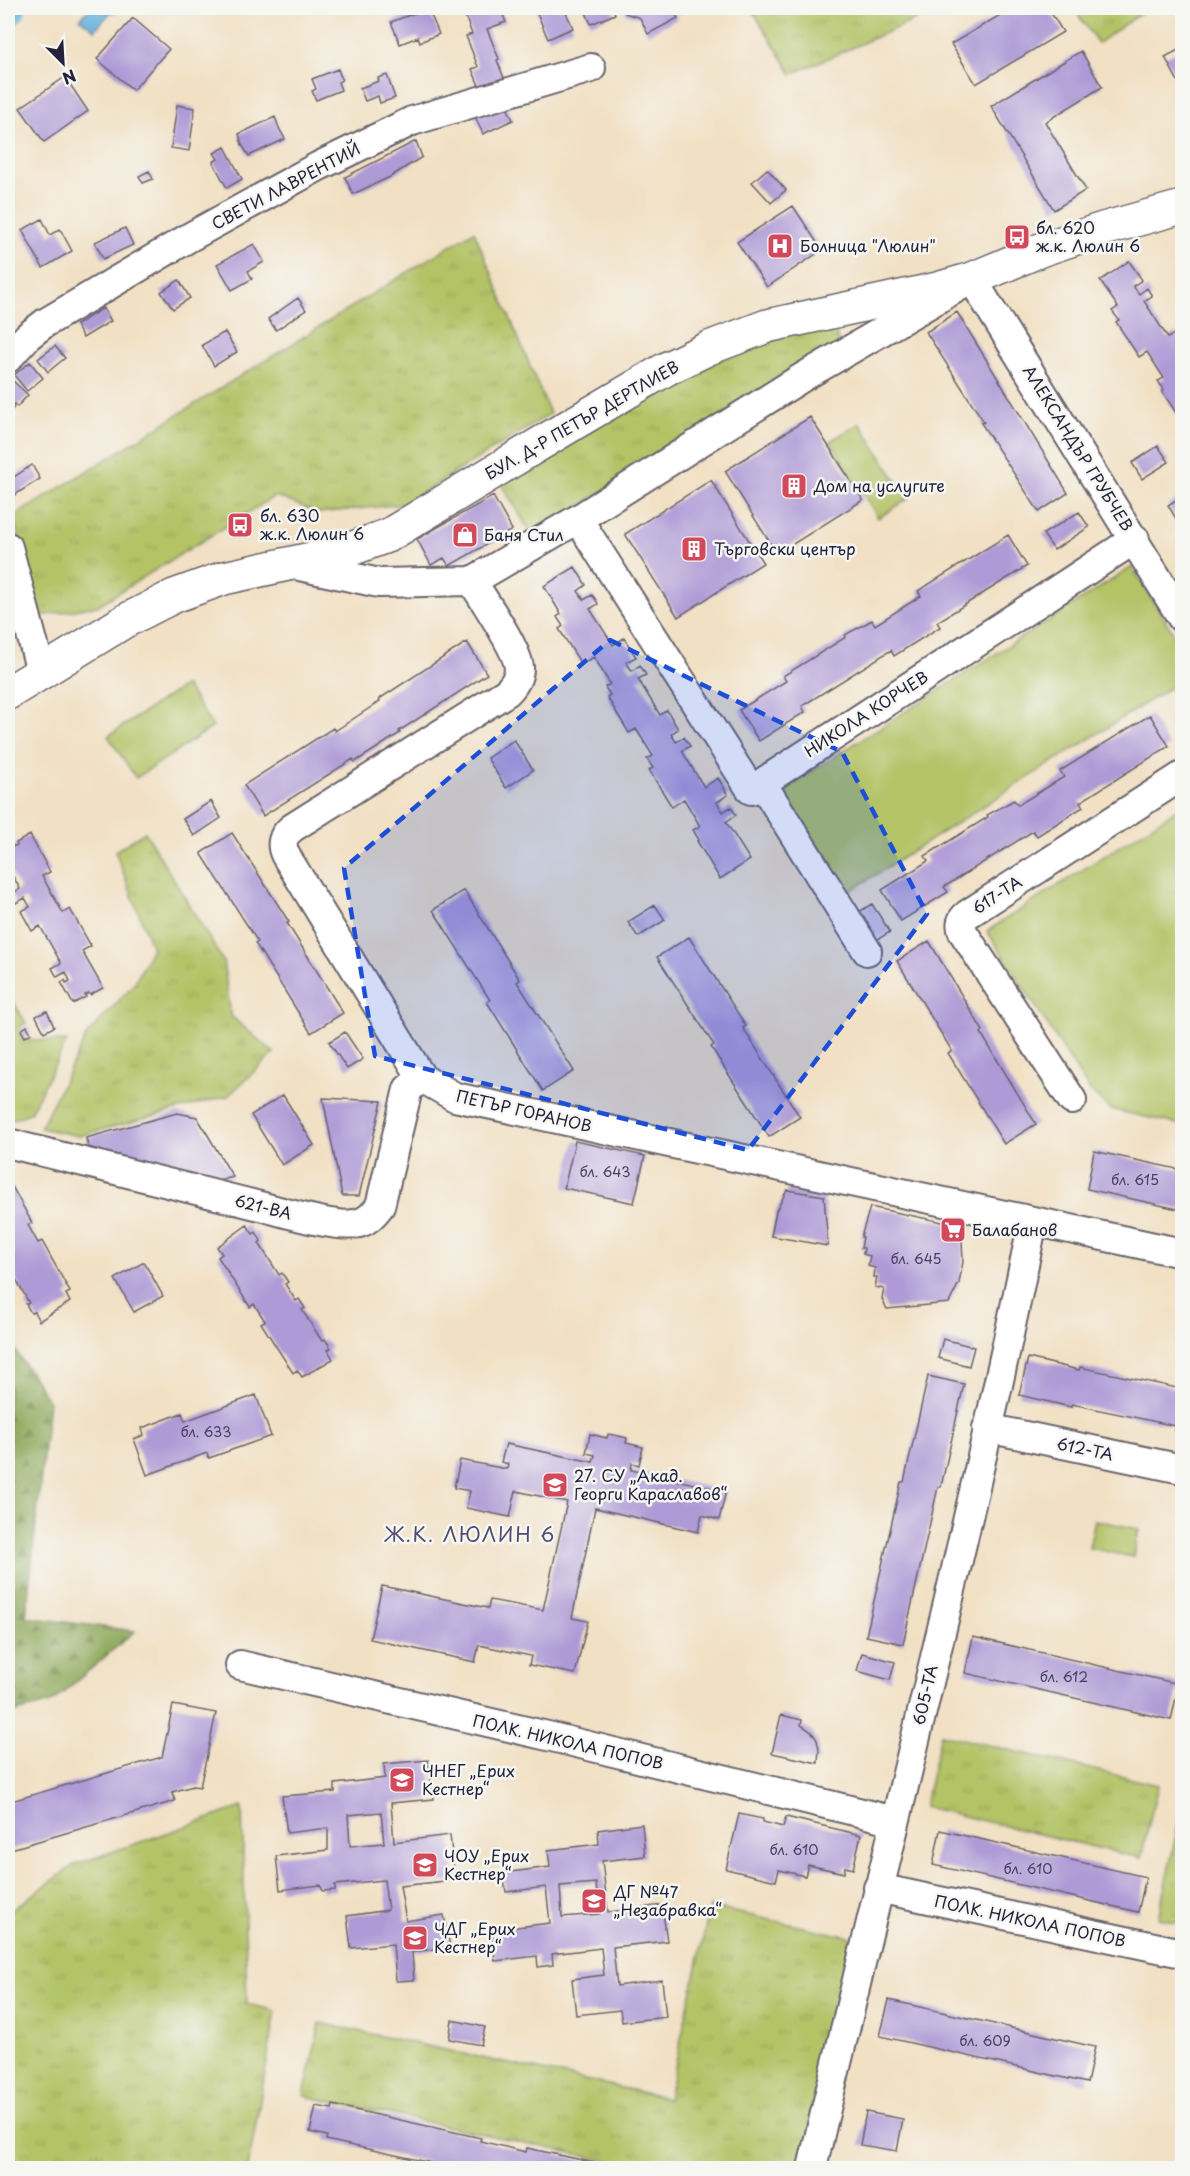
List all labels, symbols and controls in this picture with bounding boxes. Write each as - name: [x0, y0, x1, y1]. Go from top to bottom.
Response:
- north arrow: [33, 33, 93, 93]
- text: N: [59, 64, 80, 91]
- street label: СВЕТИ ЛАВРЕНТИЙ: [207, 136, 364, 235]
- place label: бл. 620 ж.к. Люлин 6: [1036, 215, 1140, 257]
- bus stop icon: бл. 620 ж.к. Люлин 6: [1002, 222, 1032, 252]
- hospital icon: Болница "Люлин": [765, 231, 795, 261]
- place label: Болница "Люлин": [800, 233, 936, 257]
- street label: БУЛ. Д-Р ПЕТЪР ДЕРТЛИЕВ: [480, 354, 683, 485]
- street label: АЛЕКСАНДЪР ГРУБЧЕВ: [1018, 360, 1140, 535]
- building icon: Дом на услугите: [779, 471, 809, 501]
- place label: Дом на услугите: [813, 473, 945, 497]
- place label: бл. 630 ж.к. Люлин 6: [260, 503, 364, 545]
- bus stop icon: бл. 630 ж.к. Люлин 6: [225, 510, 255, 540]
- shop icon: Баня Стил: [450, 520, 480, 550]
- place label: Баня Стил: [484, 522, 564, 546]
- building icon: Търговски център: [679, 534, 709, 564]
- place label: Търговски център: [714, 536, 856, 560]
- street label: НИКОЛА КОРЧЕВ: [799, 664, 932, 762]
- street label: 617-ТА: [967, 869, 1026, 919]
- street label: ПЕТЪР ГОРАНОВ: [454, 1083, 594, 1137]
- house number: бл. 643: [580, 1161, 631, 1182]
- house number: бл. 615: [1111, 1169, 1159, 1190]
- street label: 621-ВА: [232, 1187, 295, 1225]
- supermarket icon: Балабанов: [938, 1215, 968, 1245]
- place label: Балабанов: [972, 1217, 1057, 1241]
- house number: бл. 645: [890, 1248, 942, 1269]
- house number: бл. 633: [181, 1421, 231, 1442]
- street label: 612-ТА: [1055, 1430, 1116, 1466]
- place label: 27. СУ „Акад. Георги Караславов“: [574, 1463, 728, 1505]
- school or university icon: 27. СУ „Акад. Георги Караславов“: [540, 1470, 570, 1500]
- district label: Ж.К. ЛЮЛИН 6: [383, 1519, 556, 1549]
- street label: 605-ТА: [905, 1662, 943, 1727]
- house number: бл. 612: [1040, 1666, 1088, 1687]
- street label: ПОЛК. НИКОЛА ПОПОВ: [471, 1707, 666, 1775]
- place label: ЧНЕГ „Ерих Кестнер“: [422, 1758, 515, 1800]
- school or university icon: ЧНЕГ „Ерих Кестнер“: [387, 1765, 417, 1795]
- house number: бл. 610: [770, 1839, 818, 1860]
- place label: ЧОУ „Ерих Кестнер“: [444, 1843, 529, 1885]
- school or university icon: ЧОУ „Ерих Кестнер“: [410, 1850, 440, 1880]
- house number: бл. 610: [1004, 1858, 1052, 1879]
- place label: ДГ №47 „Незабравка“: [613, 1879, 722, 1921]
- school or university icon: ДГ №47 „Незабравка“: [579, 1886, 609, 1916]
- street label: ПОЛК. НИКОЛА ПОПОВ: [932, 1888, 1128, 1952]
- place label: ЧДГ „Ерих Кестнер“: [434, 1916, 516, 1958]
- school or university icon: ЧДГ „Ерих Кестнер“: [400, 1923, 430, 1953]
- house number: бл. 609: [959, 2030, 1011, 2051]

